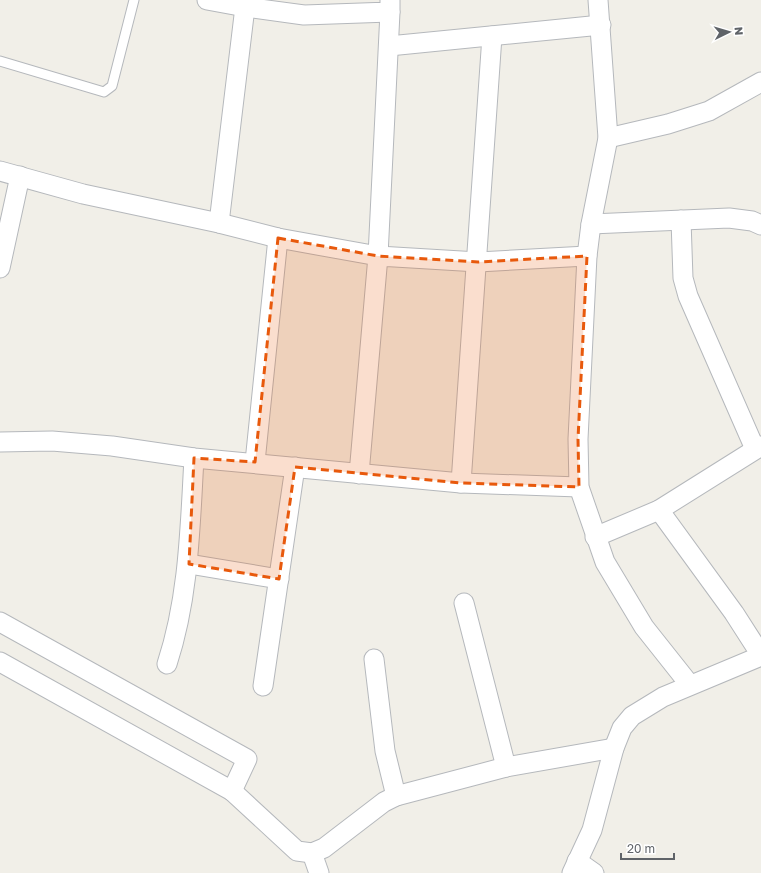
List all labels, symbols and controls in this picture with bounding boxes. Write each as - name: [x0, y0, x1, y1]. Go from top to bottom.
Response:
- north arrow: [709, 12, 749, 52]
- text: N: [733, 26, 746, 36]
- scale bar: [621, 835, 674, 861]
- text: 20 m: [627, 841, 655, 856]

